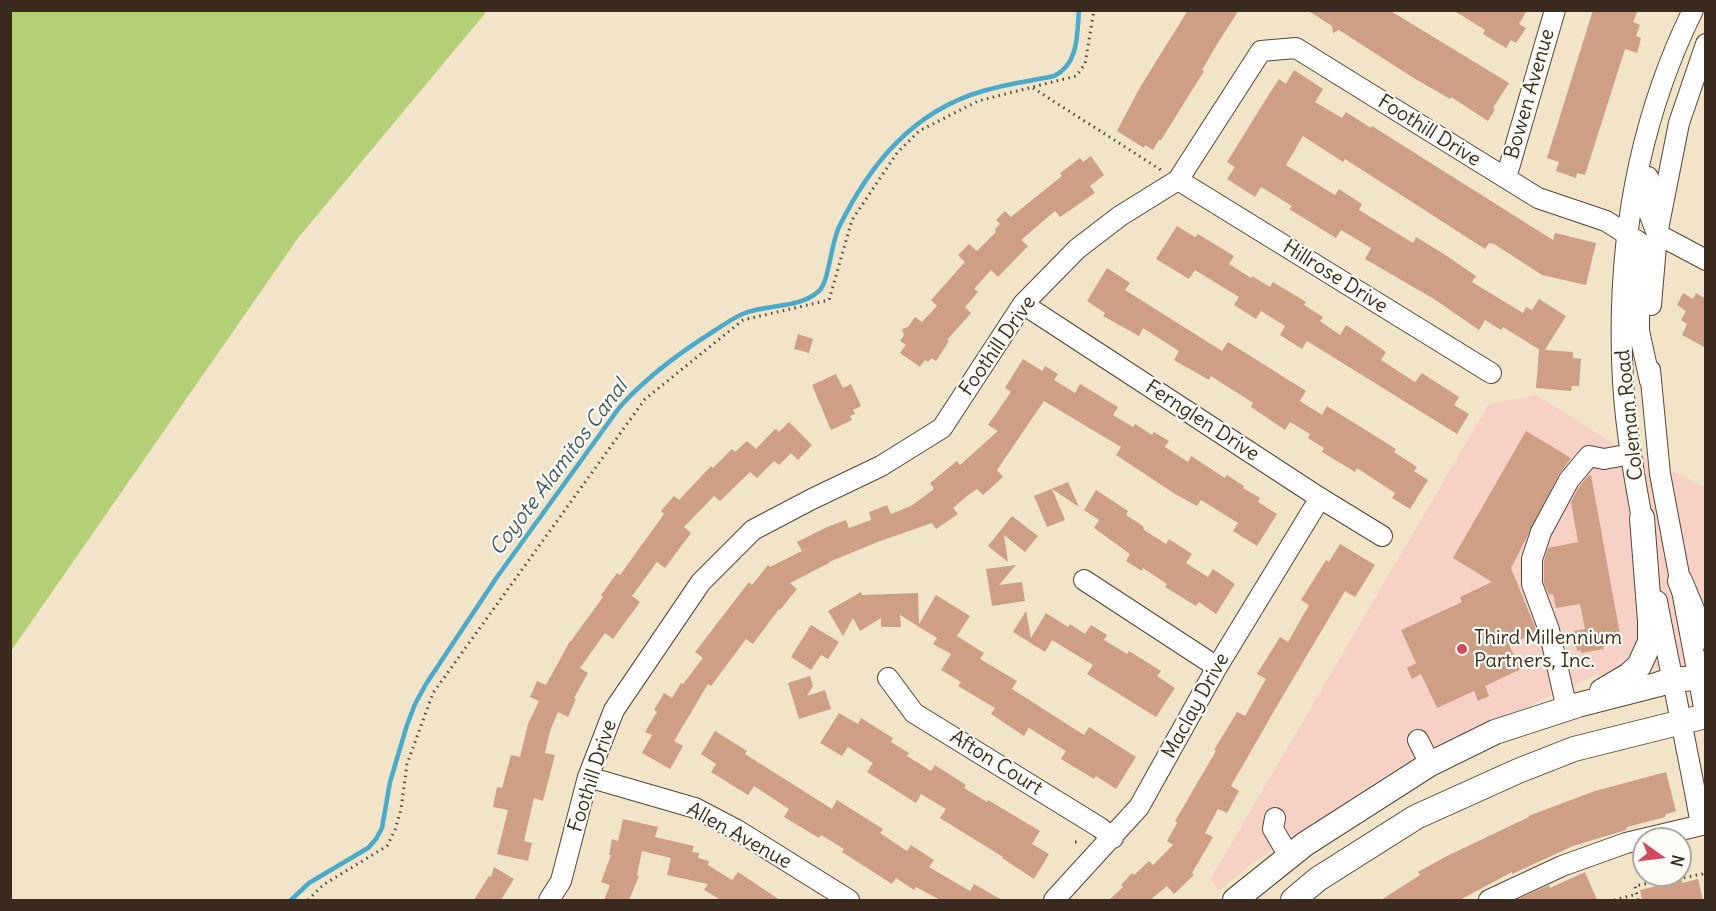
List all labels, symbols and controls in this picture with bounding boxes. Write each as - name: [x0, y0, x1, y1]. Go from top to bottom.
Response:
- street label: Bowen Avenue: [1500, 26, 1560, 162]
- street label: Foothill Drive: [1373, 90, 1485, 172]
- street label: Hillrose Drive: [1278, 235, 1392, 319]
- street label: Foothill Drive: [955, 291, 1041, 401]
- street label: Coleman Road: [1611, 348, 1649, 482]
- water label: Coyote Alamitos Canal: [485, 375, 633, 561]
- street label: Fernglen Drive: [1141, 375, 1263, 467]
- place label: Third Millennium Partners, Inc.: [1474, 626, 1622, 673]
- marker: Third Millennium Partners, Inc.: [1455, 642, 1469, 656]
- street label: Maclay Drive: [1157, 649, 1235, 763]
- street label: Foothill Drive: [564, 717, 622, 835]
- street label: Afton Court: [945, 725, 1047, 801]
- street label: Allen Avenue: [682, 797, 796, 875]
- north arrow: [1632, 827, 1692, 887]
- text: N: [1666, 853, 1689, 869]

